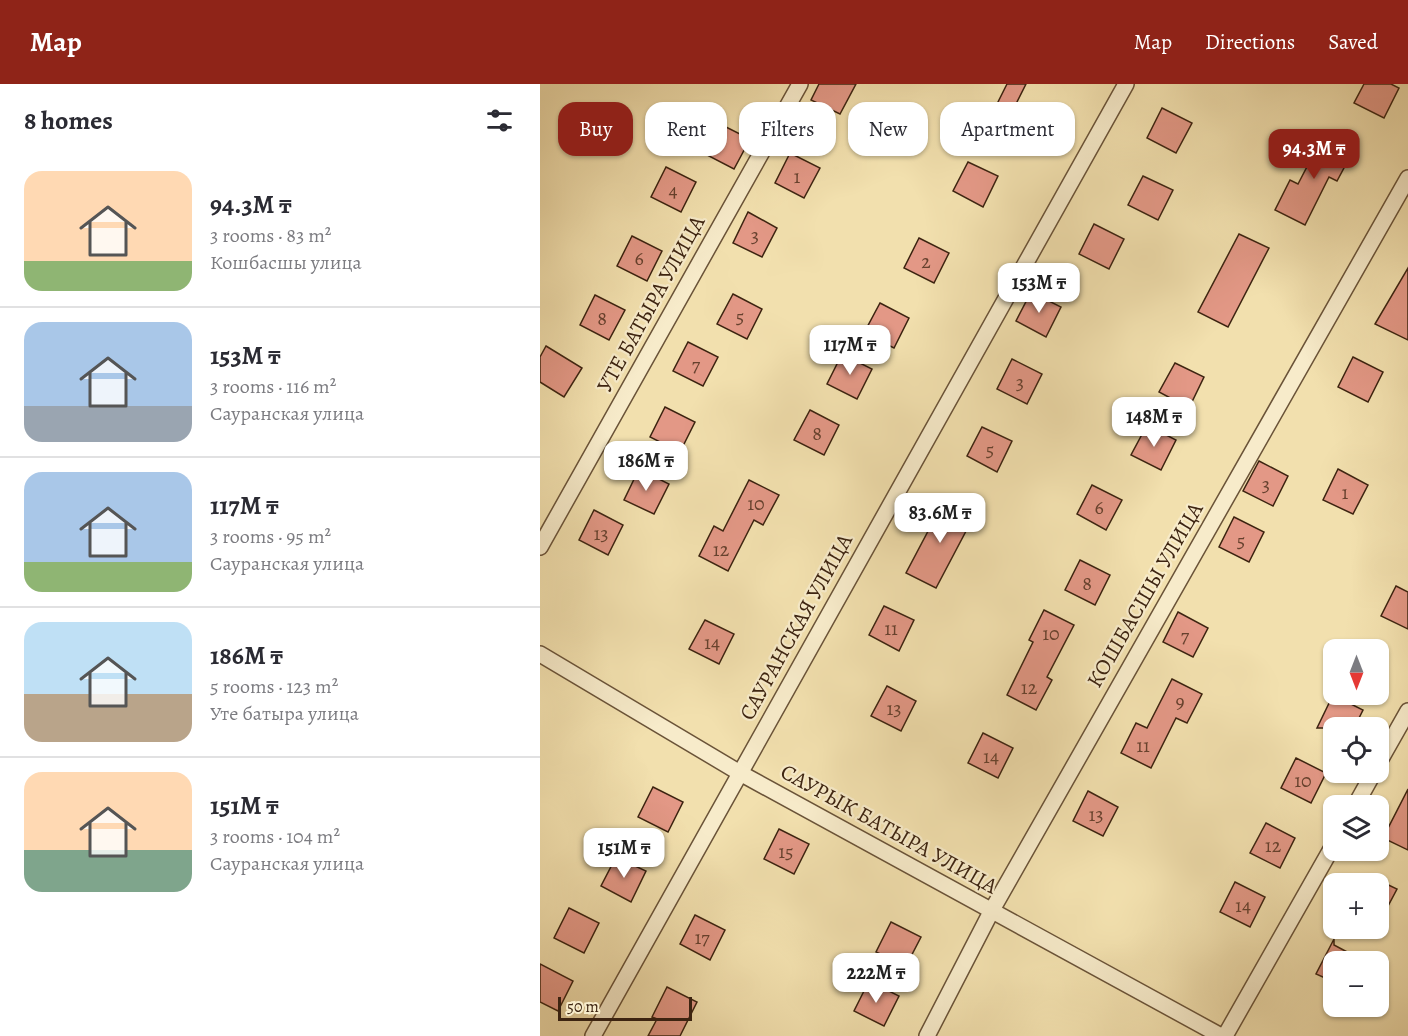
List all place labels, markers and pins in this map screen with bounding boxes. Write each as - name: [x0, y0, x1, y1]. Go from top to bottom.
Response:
- pin: 94.3M ₸: [1259, 129, 1369, 180]
- pin: 153M ₸: [990, 263, 1088, 314]
- pin: 117M ₸: [801, 325, 899, 376]
- pin: 148M ₸: [1105, 397, 1203, 448]
- pin: 186M ₸: [597, 441, 695, 492]
- pin: 83.6M ₸: [885, 493, 995, 544]
- pin: 151M ₸: [575, 828, 673, 879]
- pin: 222M ₸: [827, 953, 925, 1004]

